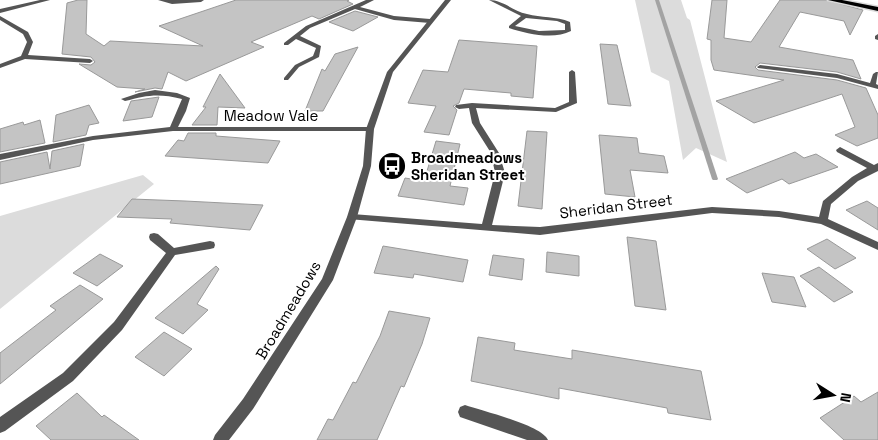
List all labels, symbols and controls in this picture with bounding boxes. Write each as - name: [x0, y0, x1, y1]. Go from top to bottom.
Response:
- street label: Meadow Vale: [224, 106, 318, 125]
- place label: Broadmeadows Sheridan Street: [411, 148, 525, 184]
- bus stop icon: Broadmeadows Sheridan Street: [377, 151, 407, 181]
- street label: Sheridan Street: [558, 190, 674, 222]
- street label: Broadmeadows: [251, 257, 325, 363]
- north arrow: [808, 370, 858, 420]
- text: N: [836, 391, 855, 404]

